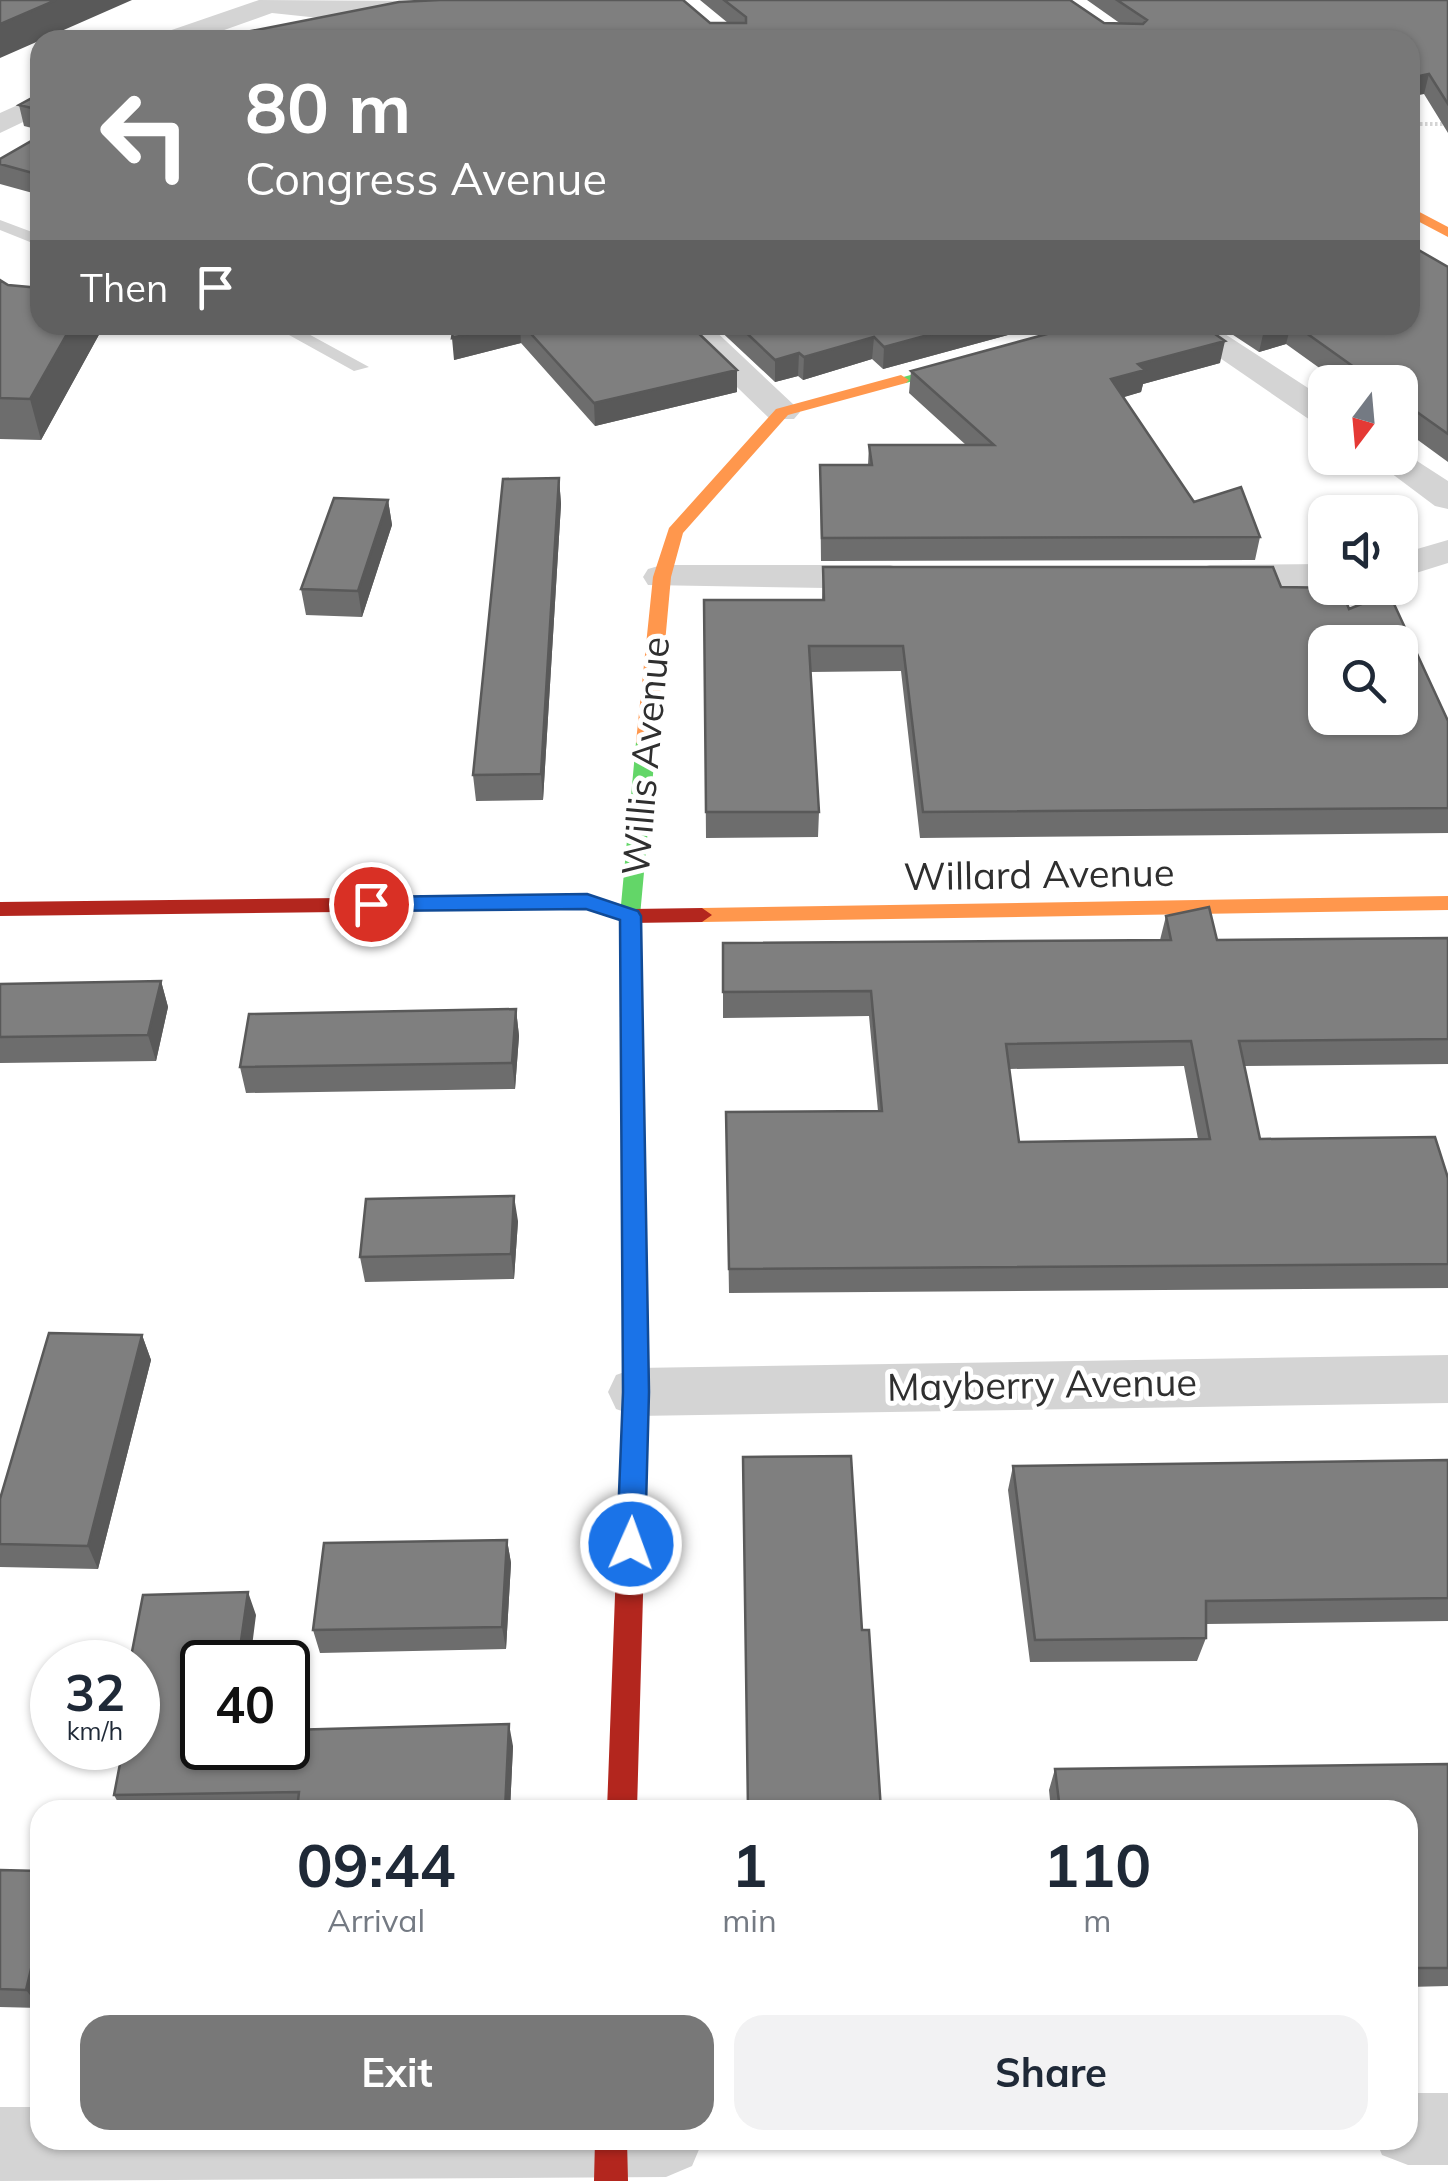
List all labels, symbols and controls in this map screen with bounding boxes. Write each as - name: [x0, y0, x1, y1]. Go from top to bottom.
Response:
- text: 80 m: [245, 63, 411, 151]
- icon: left: [80, 70, 210, 200]
- text: Congress Avenue: [245, 150, 607, 206]
- icon: arrive: [188, 260, 243, 315]
- text: Then: [80, 264, 168, 312]
- north arrow: [1308, 365, 1418, 475]
- map controls: [1308, 365, 1418, 735]
- button: sound: [1308, 495, 1418, 605]
- button: search: [1308, 625, 1418, 735]
- street label: Willis Avenue: [611, 635, 679, 877]
- street label: Willard Avenue: [903, 848, 1175, 900]
- pin: [329, 862, 414, 947]
- icon: arrive: [344, 877, 399, 932]
- street label: Mayberry Avenue: [887, 1357, 1197, 1411]
- position arrow: [579, 1492, 683, 1596]
- speed limit sign: 40: [180, 1640, 310, 1770]
- text: 32: [65, 1661, 125, 1724]
- text: km/h: [67, 1715, 123, 1746]
- text: 09:44: [297, 1827, 456, 1902]
- text: 1: [731, 1827, 767, 1902]
- text: 110: [1043, 1827, 1151, 1902]
- text: Arrival: [327, 1900, 425, 1940]
- text: min: [722, 1900, 777, 1940]
- text: m: [1083, 1900, 1111, 1940]
- button: Exit: [80, 2015, 714, 2130]
- button: Share: [734, 2015, 1368, 2130]

